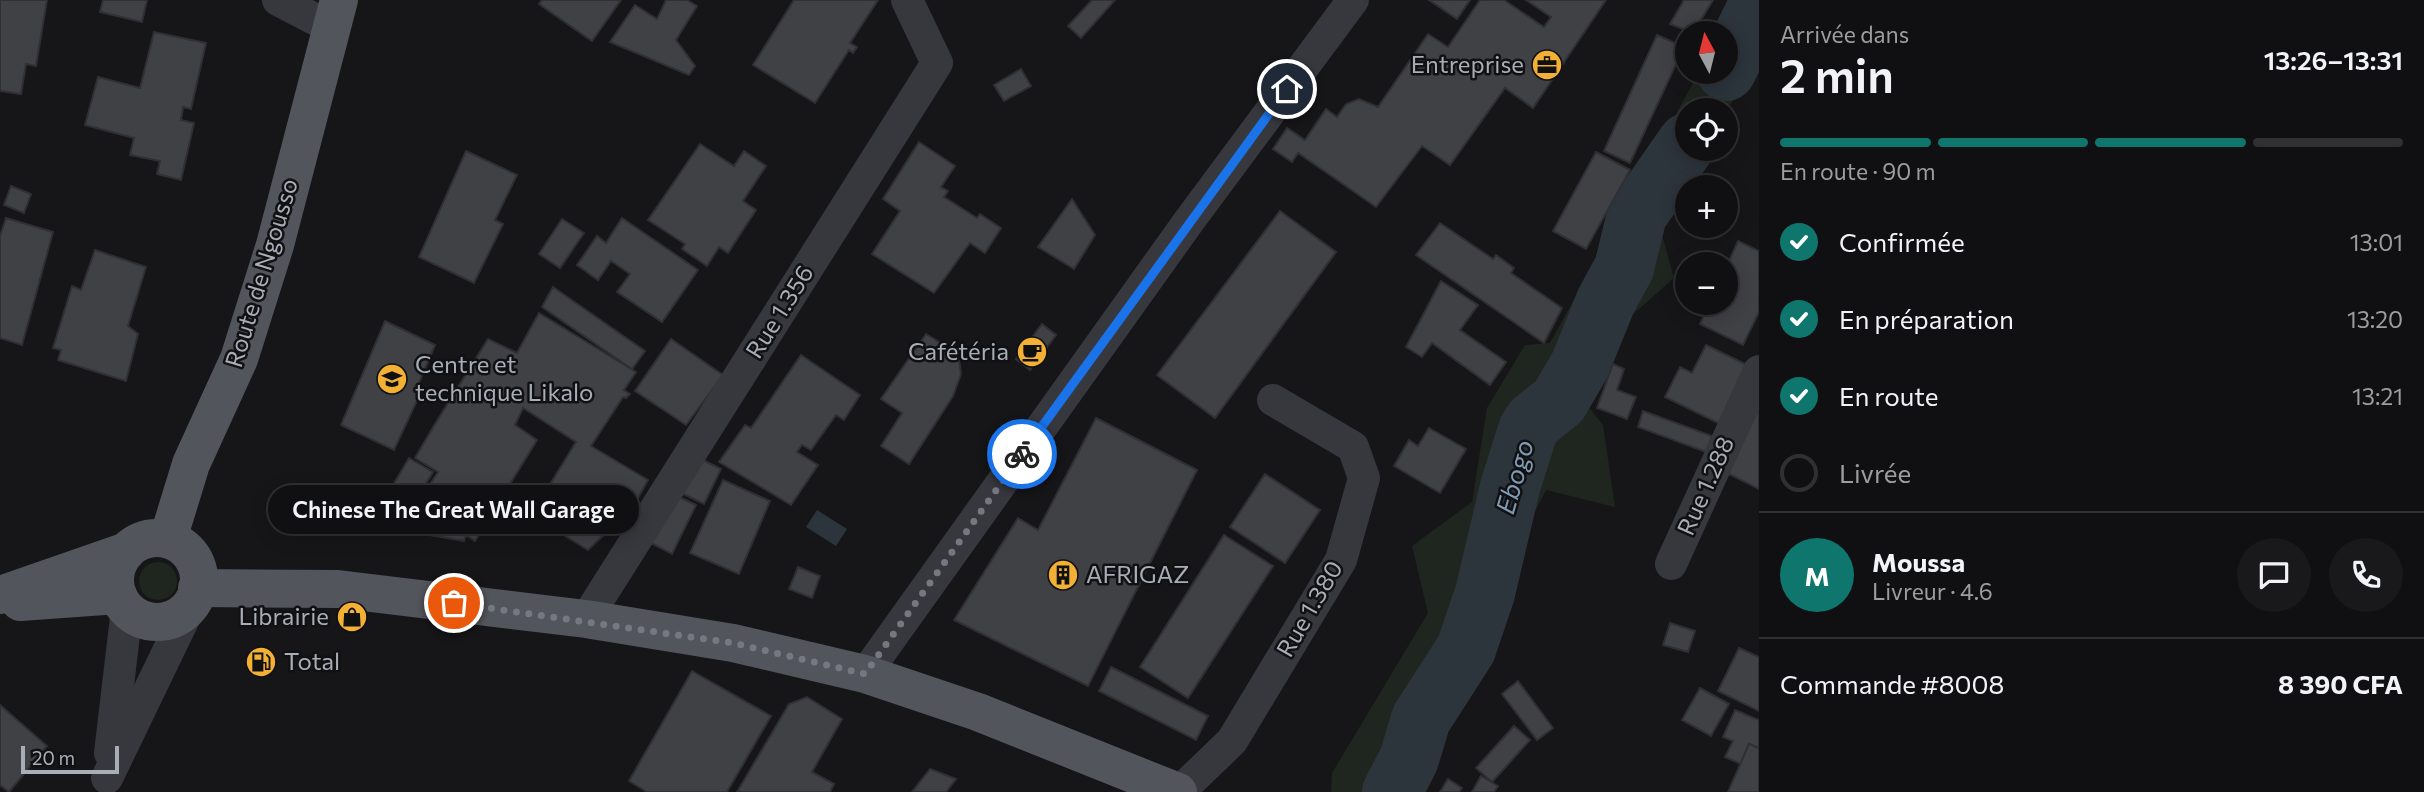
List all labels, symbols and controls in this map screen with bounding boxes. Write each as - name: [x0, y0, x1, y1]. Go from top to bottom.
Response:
- text: Arrivée dans: [1780, 20, 1909, 48]
- north arrow: [1675, 21, 1738, 84]
- map controls: [1675, 21, 1738, 315]
- text: 13:26–13:31: [2264, 44, 2403, 75]
- text: 2 min: [1780, 46, 1894, 102]
- office icon: Entreprise: [1530, 48, 1564, 82]
- place label: Entreprise: [1411, 49, 1524, 78]
- pin: [1257, 59, 1317, 119]
- icon: home: [1268, 70, 1306, 108]
- button: locate: [1675, 98, 1738, 161]
- text: En route · 90 m: [1780, 157, 1936, 185]
- street label: Route de Ngousso: [218, 175, 303, 370]
- button: +: [1675, 175, 1738, 238]
- icon: check: [1780, 223, 1818, 261]
- text: Confirmée: [1839, 226, 1965, 257]
- text: 13:01: [2350, 228, 2403, 256]
- button: −: [1675, 252, 1738, 315]
- street label: Rue 1.356: [739, 259, 819, 363]
- icon: check: [1780, 300, 1818, 338]
- text: En préparation: [1839, 303, 2014, 334]
- text: 13:20: [2347, 305, 2403, 333]
- cafe icon: Cafétéria: [1015, 335, 1049, 369]
- place label: Cafétéria: [908, 336, 1009, 365]
- place label: Centre et technique Likalo: [415, 349, 593, 406]
- school or university icon: Centre et technique Likalo: [375, 362, 409, 396]
- icon: check: [1780, 377, 1818, 415]
- text: En route: [1839, 380, 1939, 411]
- text: 13:21: [2352, 382, 2403, 410]
- courier: [987, 419, 1057, 489]
- street label: Rue 1.288: [1670, 432, 1739, 539]
- icon: bike: [1003, 435, 1041, 473]
- water label: Ebogo: [1488, 436, 1539, 517]
- text: Livrée: [1839, 457, 1911, 488]
- callout: Chinese The Great Wall Garage: [268, 484, 640, 533]
- text: Chinese The Great Wall Garage: [292, 495, 615, 523]
- button: chat: [2237, 538, 2311, 612]
- button: phone: [2329, 538, 2403, 612]
- text: Moussa: [1872, 546, 1965, 577]
- street label: Rue 1.380: [1270, 555, 1348, 662]
- building icon: AFRIGAZ: [1046, 558, 1080, 592]
- place label: AFRIGAZ: [1086, 559, 1189, 588]
- text: M: [1804, 560, 1830, 591]
- pin: [424, 573, 484, 633]
- text: Livreur · 4.6: [1872, 577, 1993, 605]
- icon: bag: [435, 584, 473, 622]
- shop icon: Librairie: [335, 600, 369, 634]
- place label: Librairie: [238, 601, 329, 630]
- fuel station icon: Total: [244, 645, 278, 679]
- place label: Total: [284, 646, 340, 675]
- text: Commande #8008: [1780, 668, 2004, 699]
- text: 8 390 CFA: [2278, 668, 2403, 699]
- scale bar: [21, 743, 119, 775]
- text: 20 m: [32, 746, 75, 769]

